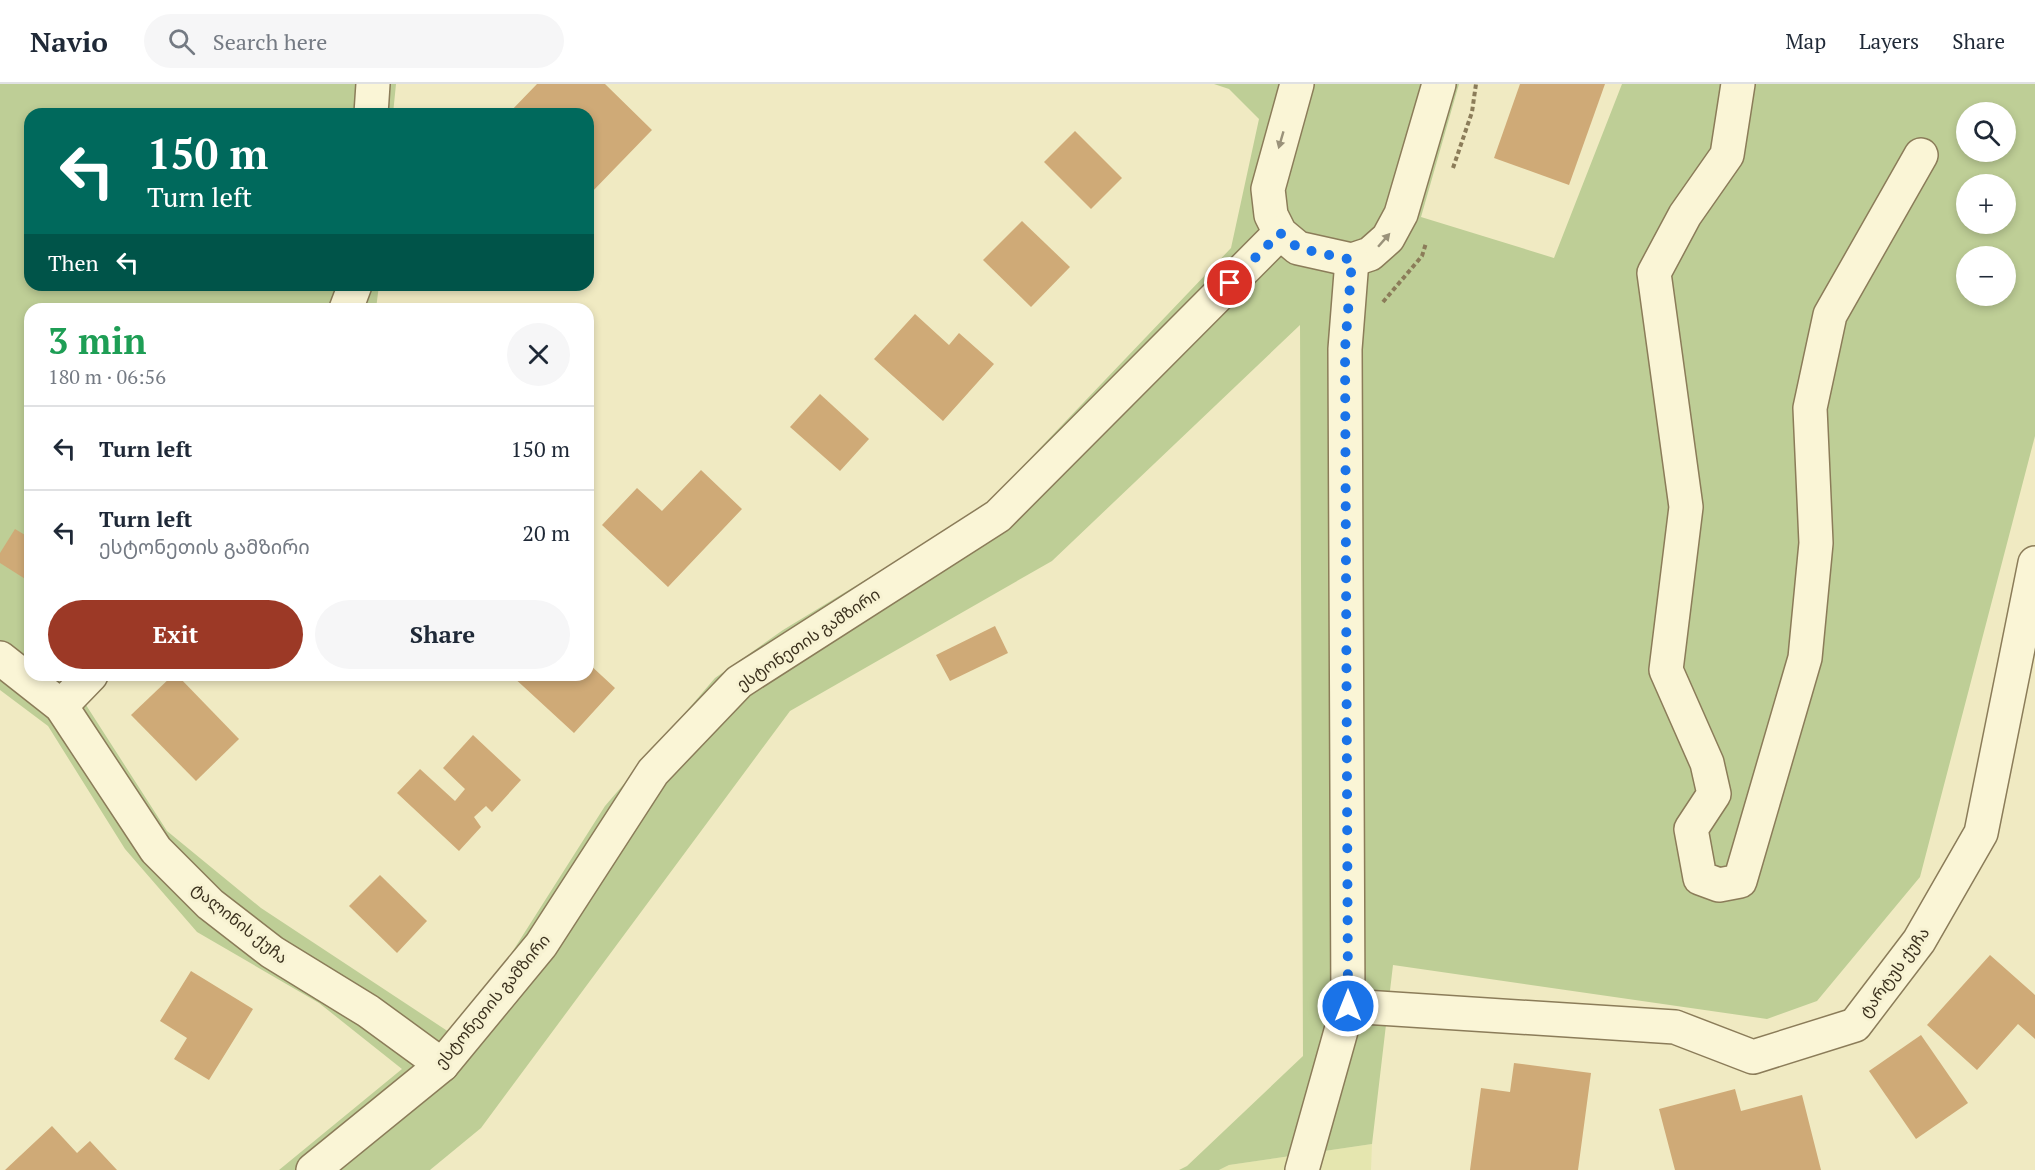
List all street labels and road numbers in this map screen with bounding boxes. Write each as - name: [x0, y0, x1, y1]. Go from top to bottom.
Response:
- street label: ესტონეთის გამზირი: [732, 583, 884, 695]
- street label: ტალინის ქუჩა: [187, 877, 293, 969]
- street label: ტარტუს ქუჩა: [1854, 922, 1934, 1022]
- street label: ესტონეთის გამზირი: [429, 929, 555, 1073]

